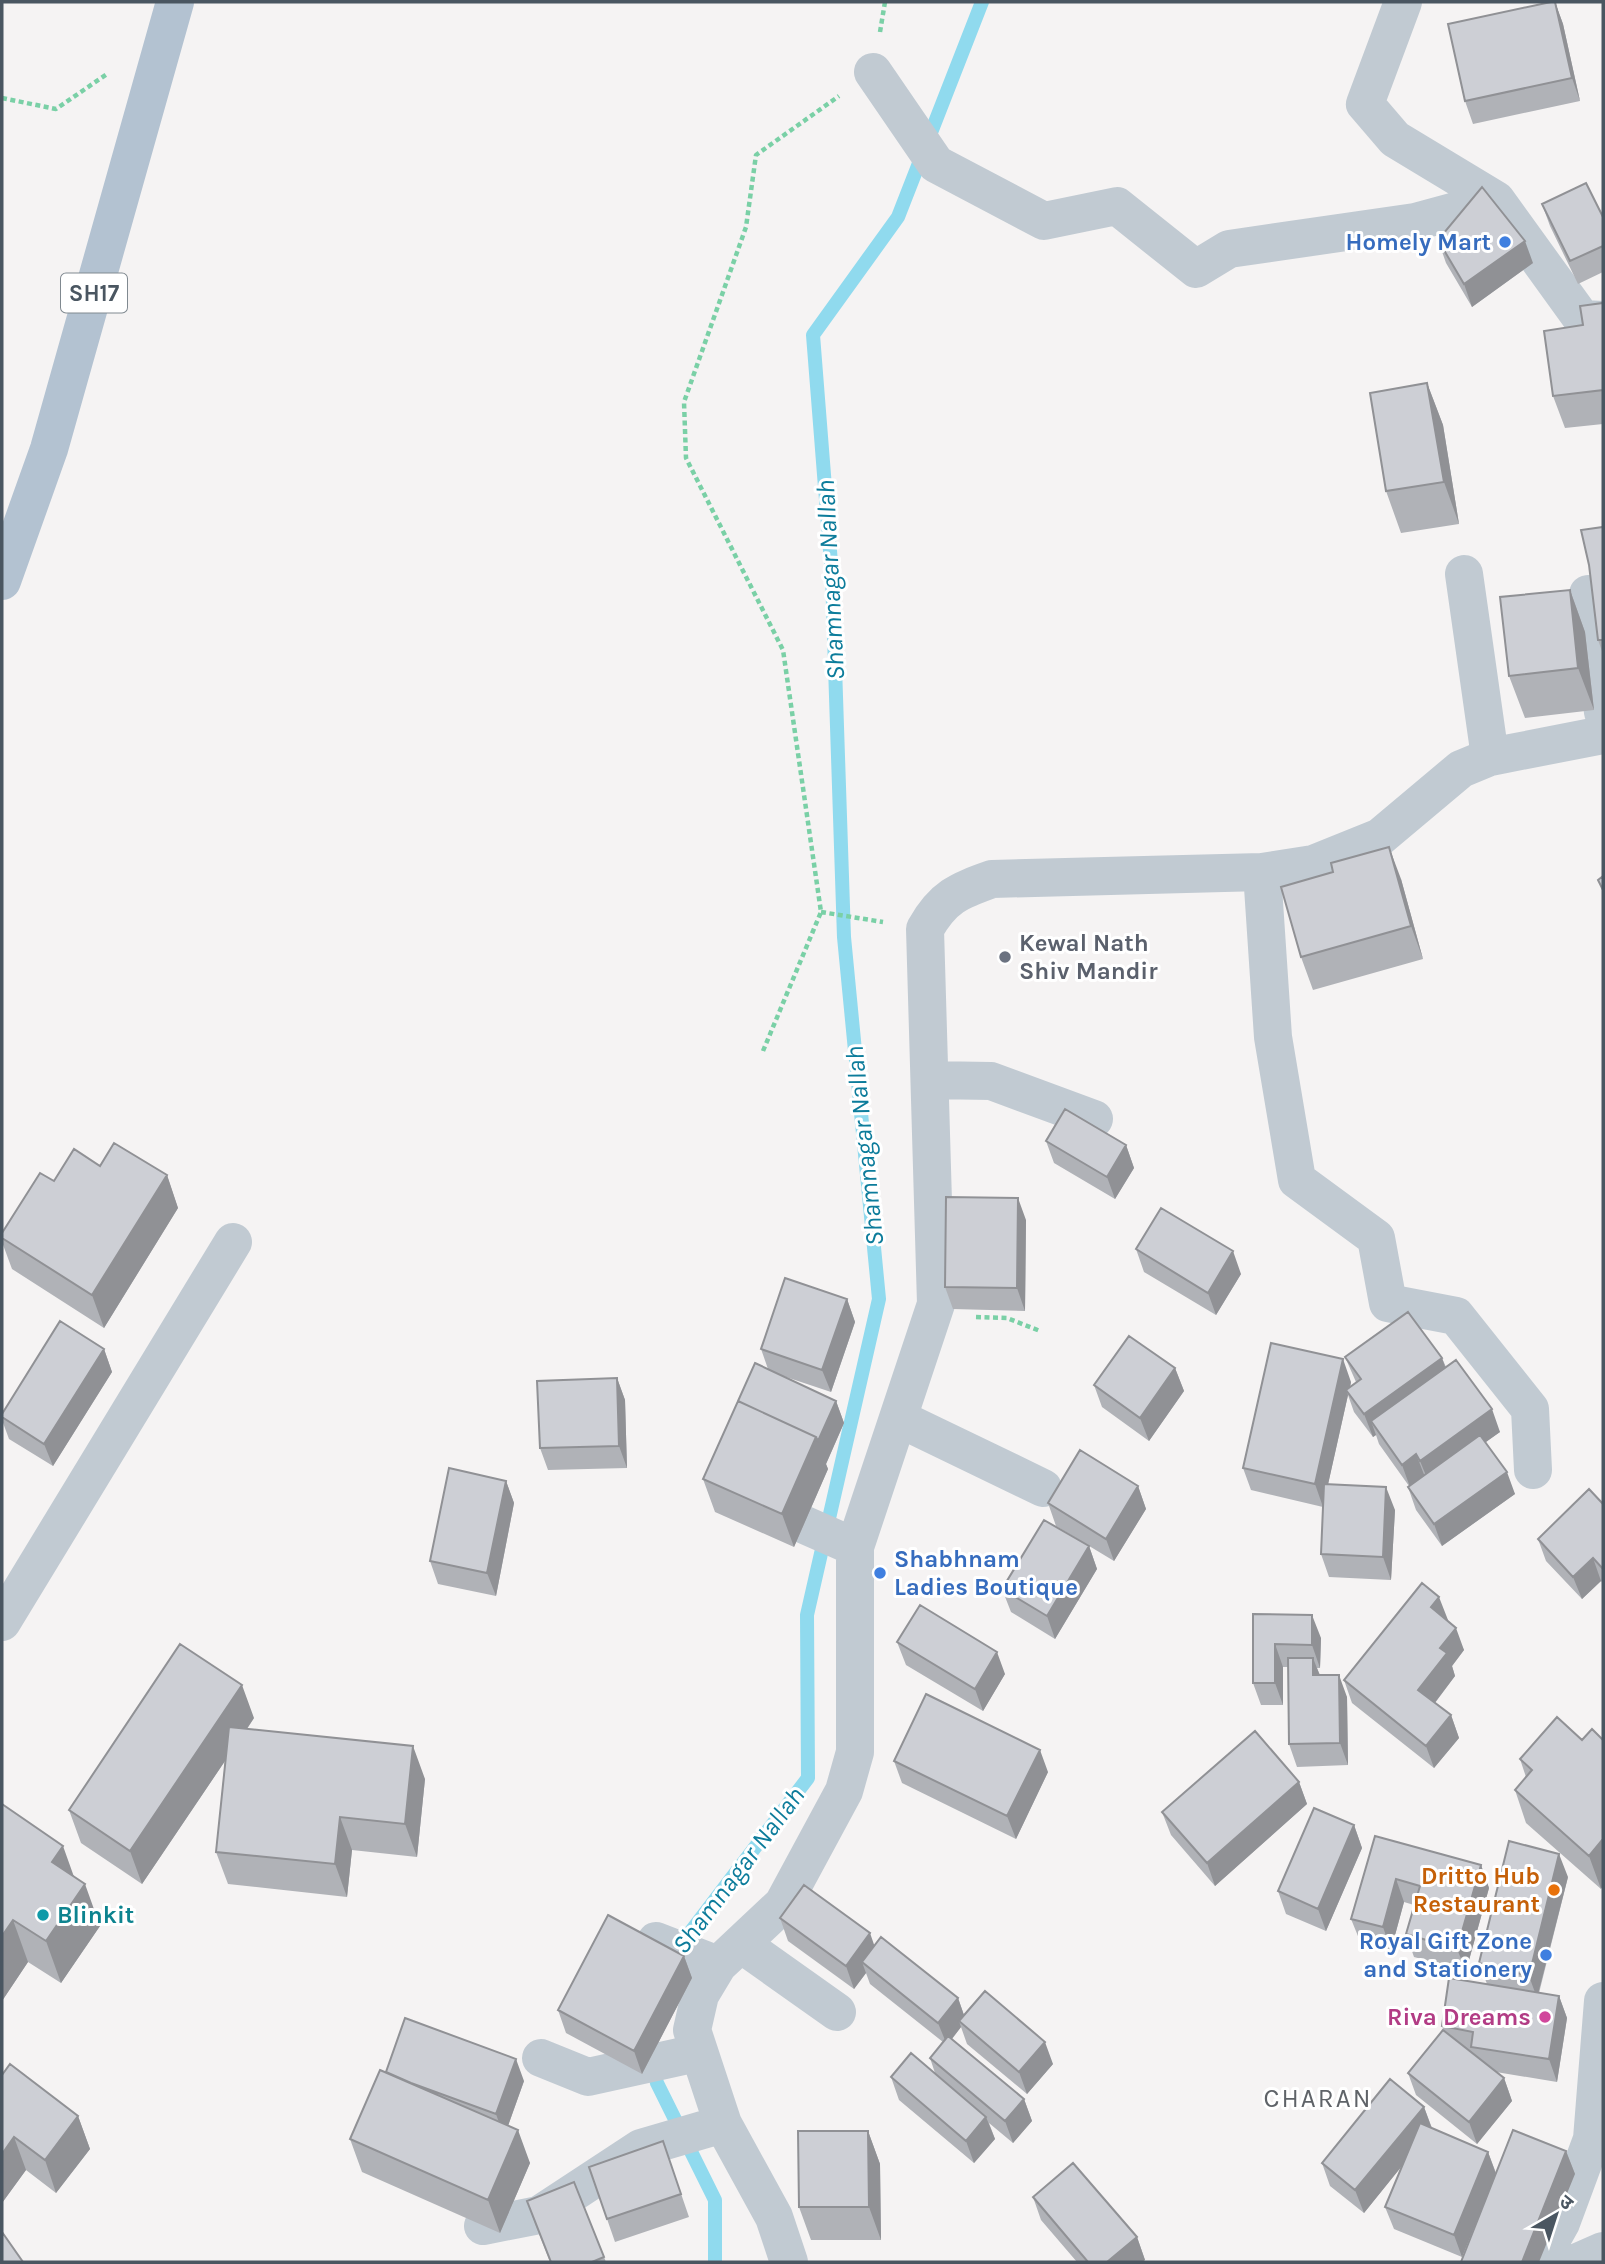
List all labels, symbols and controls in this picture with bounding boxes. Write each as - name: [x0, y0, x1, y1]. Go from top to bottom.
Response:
- place label: Homely Mart: [1346, 228, 1491, 256]
- marker: Homely Mart: [1497, 234, 1513, 250]
- road number: SH17: [61, 274, 127, 312]
- water label: Shamnagar Nallah: [810, 479, 851, 681]
- place label: Kewal Nath Shiv Mandir: [1019, 929, 1158, 985]
- marker: Kewal Nath Shiv Mandir: [997, 949, 1013, 965]
- water label: Shamnagar Nallah: [839, 1045, 890, 1247]
- place label: Shabhnam Ladies Boutique: [894, 1545, 1078, 1601]
- marker: Shabhnam Ladies Boutique: [872, 1565, 888, 1581]
- water label: Shamnagar Nallah: [666, 1781, 811, 1960]
- place label: Dritto Hub Restaurant: [1413, 1862, 1540, 1918]
- marker: Dritto Hub Restaurant: [1546, 1882, 1562, 1898]
- place label: Blinkit: [57, 1901, 134, 1929]
- marker: Blinkit: [35, 1907, 51, 1923]
- place label: Royal Gift Zone and Stationery: [1359, 1927, 1532, 1983]
- marker: Royal Gift Zone and Stationery: [1538, 1947, 1554, 1963]
- place label: Riva Dreams: [1387, 2003, 1531, 2031]
- marker: Riva Dreams: [1537, 2009, 1553, 2025]
- district label: CHARAN: [1264, 2083, 1372, 2114]
- north arrow: [1521, 2180, 1591, 2250]
- text: उ: [1555, 2191, 1578, 2215]

